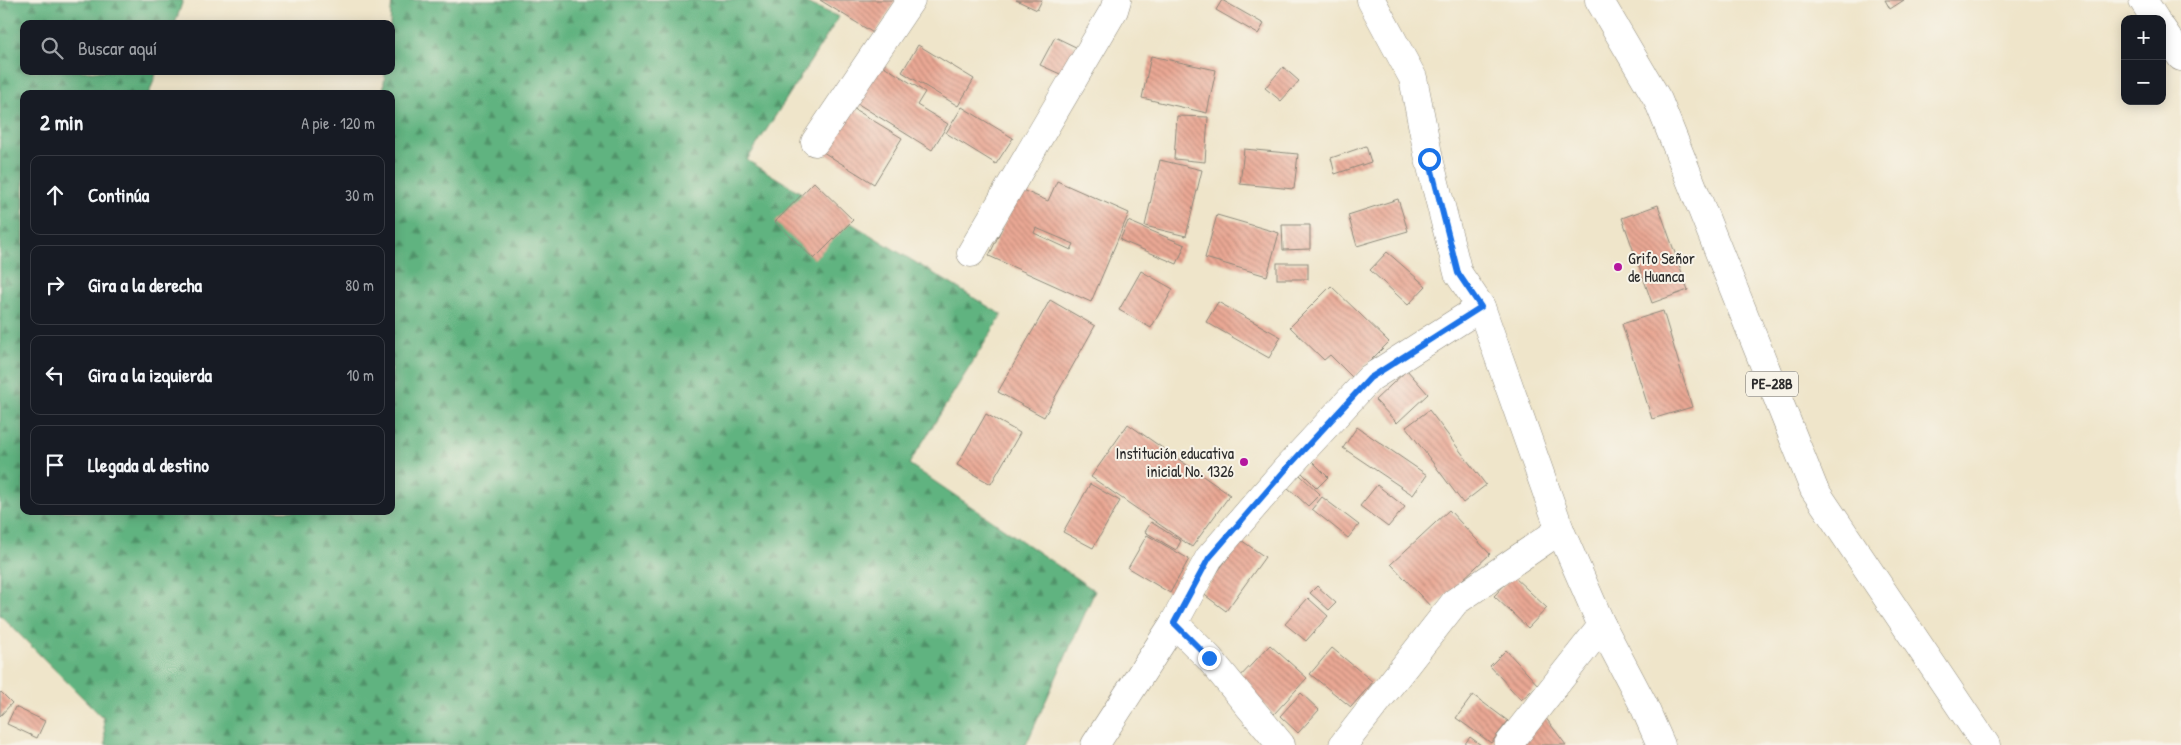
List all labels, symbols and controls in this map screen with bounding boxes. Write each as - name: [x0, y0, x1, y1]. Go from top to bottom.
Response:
- map controls: [2121, 15, 2166, 105]
- button: +: [2121, 15, 2166, 60]
- search box: [20, 20, 395, 75]
- icon: search: [38, 34, 66, 62]
- text: Buscar aquí: [78, 35, 157, 61]
- button: −: [2121, 60, 2166, 105]
- text: 2 min: [40, 108, 83, 137]
- text: A pie · 120 m: [301, 112, 375, 134]
- route start: [1418, 148, 1441, 171]
- icon: ahead: [41, 181, 69, 209]
- text: Continúa: [88, 182, 149, 208]
- text: 30 m: [345, 184, 374, 206]
- place label: Grifo Señor de Huanca: [1628, 247, 1695, 287]
- marker: Grifo Señor de Huanca: [1612, 261, 1624, 273]
- icon: right: [41, 271, 69, 299]
- text: Gira a la derecha: [88, 272, 202, 298]
- text: 80 m: [345, 274, 374, 296]
- icon: left: [41, 361, 69, 389]
- text: Gira a la izquierda: [88, 362, 212, 388]
- text: 10 m: [346, 364, 374, 386]
- road number: PE-28B: [1746, 372, 1798, 396]
- place label: Institución educativa inicial No. 1326: [1115, 442, 1234, 482]
- icon: arrive: [41, 451, 69, 479]
- text: Llegada al destino: [88, 452, 209, 478]
- marker: Institución educativa inicial No. 1326: [1238, 456, 1250, 468]
- route end: [1198, 647, 1221, 670]

